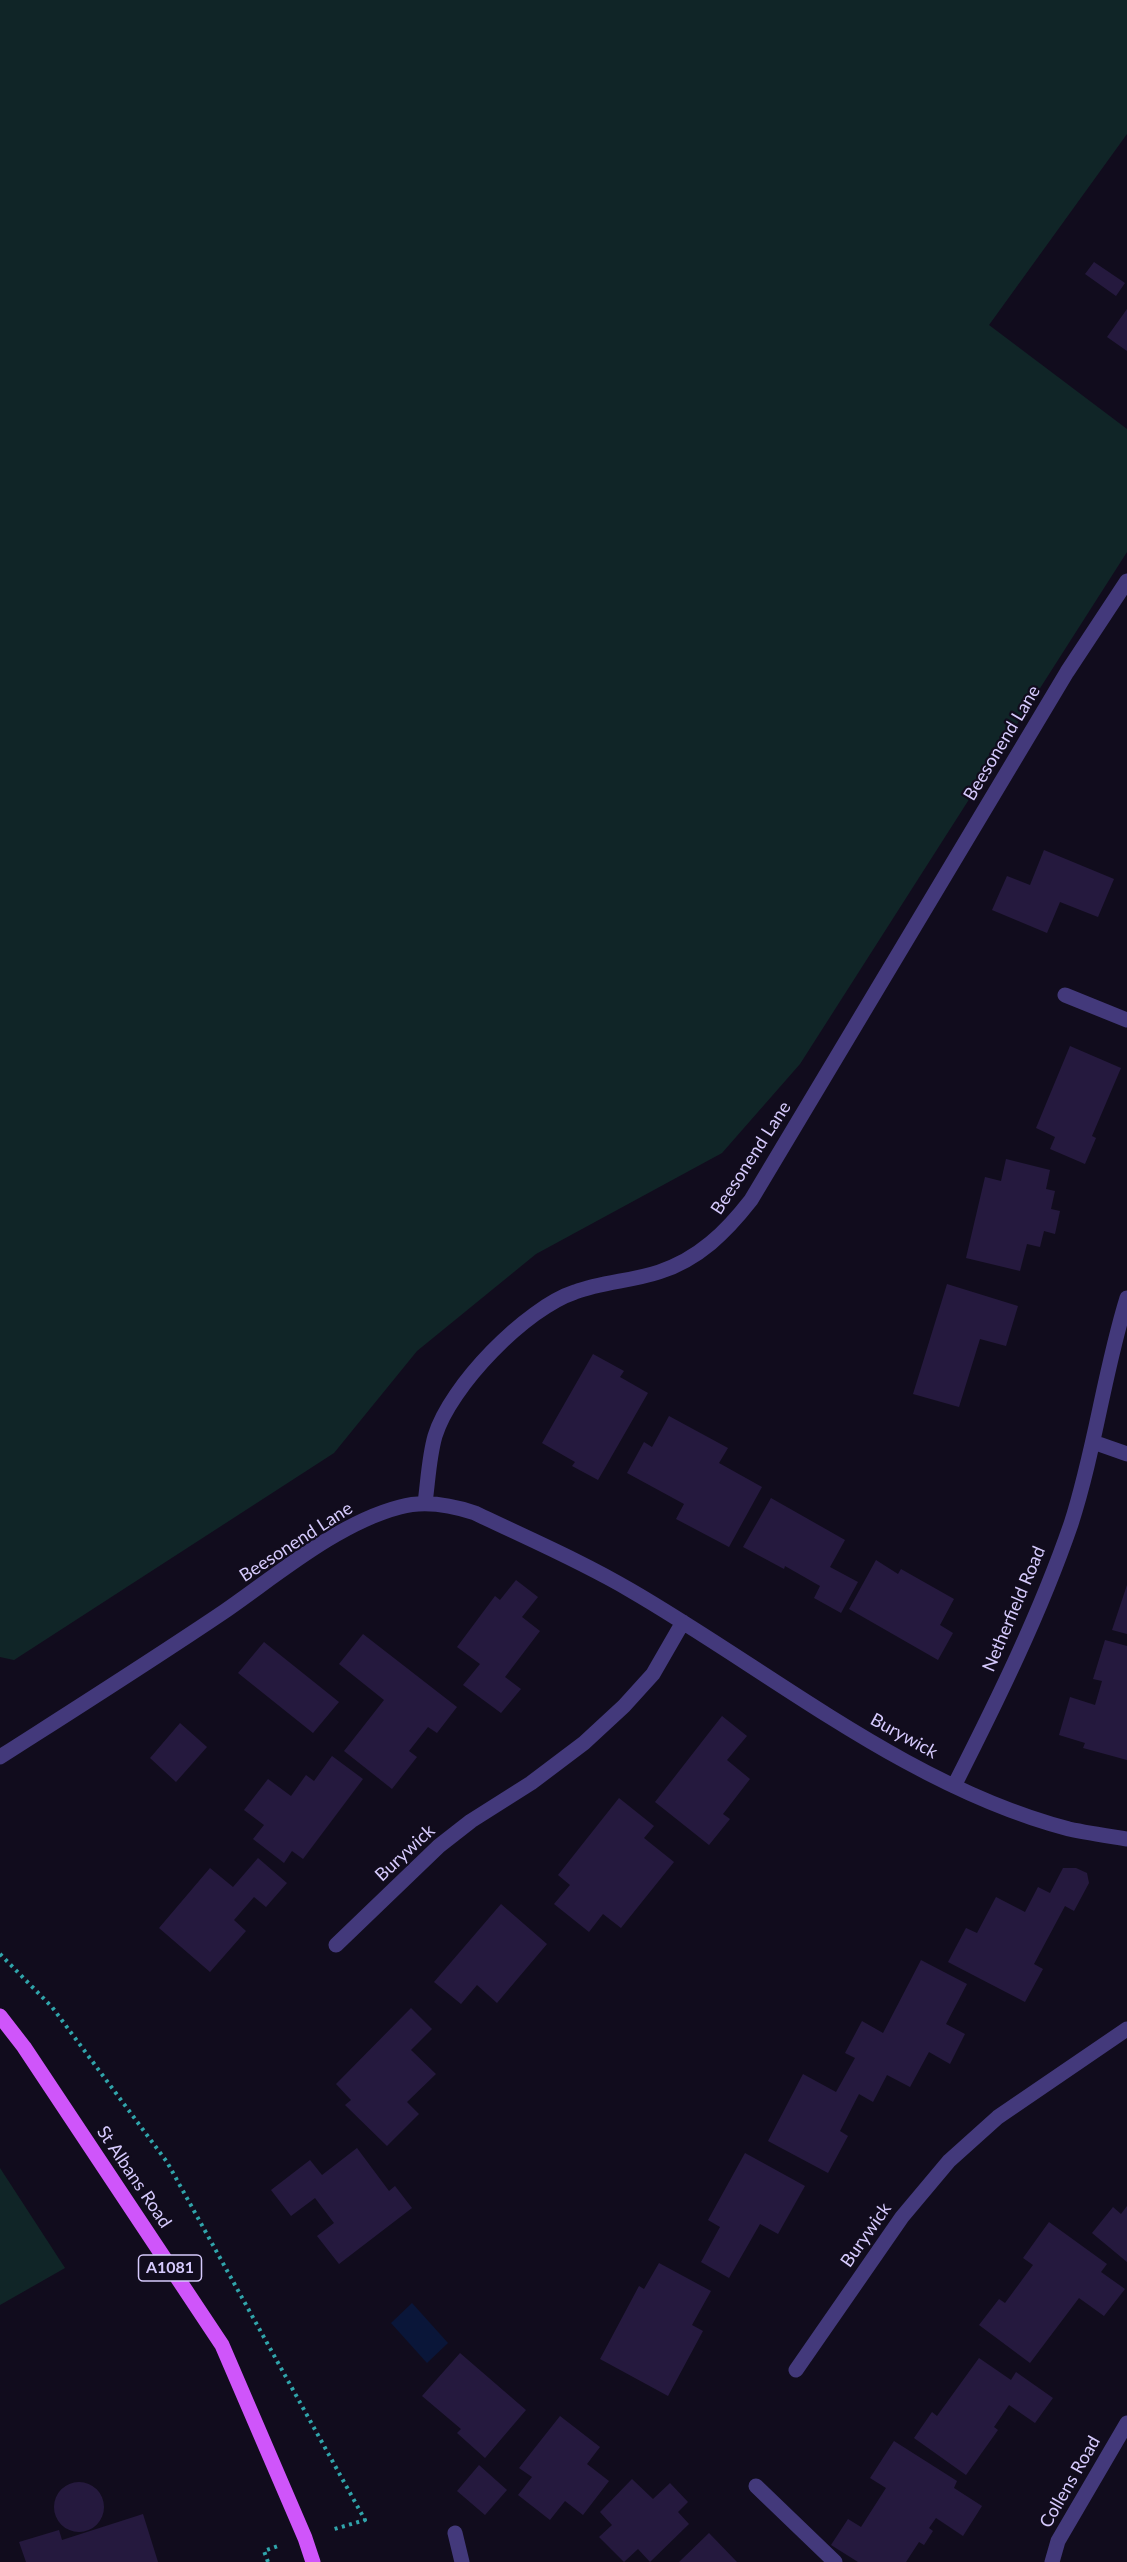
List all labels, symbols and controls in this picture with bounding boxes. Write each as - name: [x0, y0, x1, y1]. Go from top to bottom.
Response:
- street label: Beesonend Lane: [959, 681, 1045, 805]
- street label: Beesonend Lane: [706, 1097, 796, 1219]
- street label: Beesonend Lane: [235, 1497, 357, 1587]
- street label: Netherfield Road: [978, 1543, 1050, 1675]
- street label: Burywick: [867, 1709, 941, 1763]
- street label: Burywick: [371, 1820, 439, 1886]
- street label: St Albans Road: [92, 2122, 176, 2232]
- street label: Burywick: [836, 2199, 896, 2271]
- road number: A1081: [138, 2255, 201, 2281]
- street label: Collens Road: [1035, 2432, 1105, 2532]

